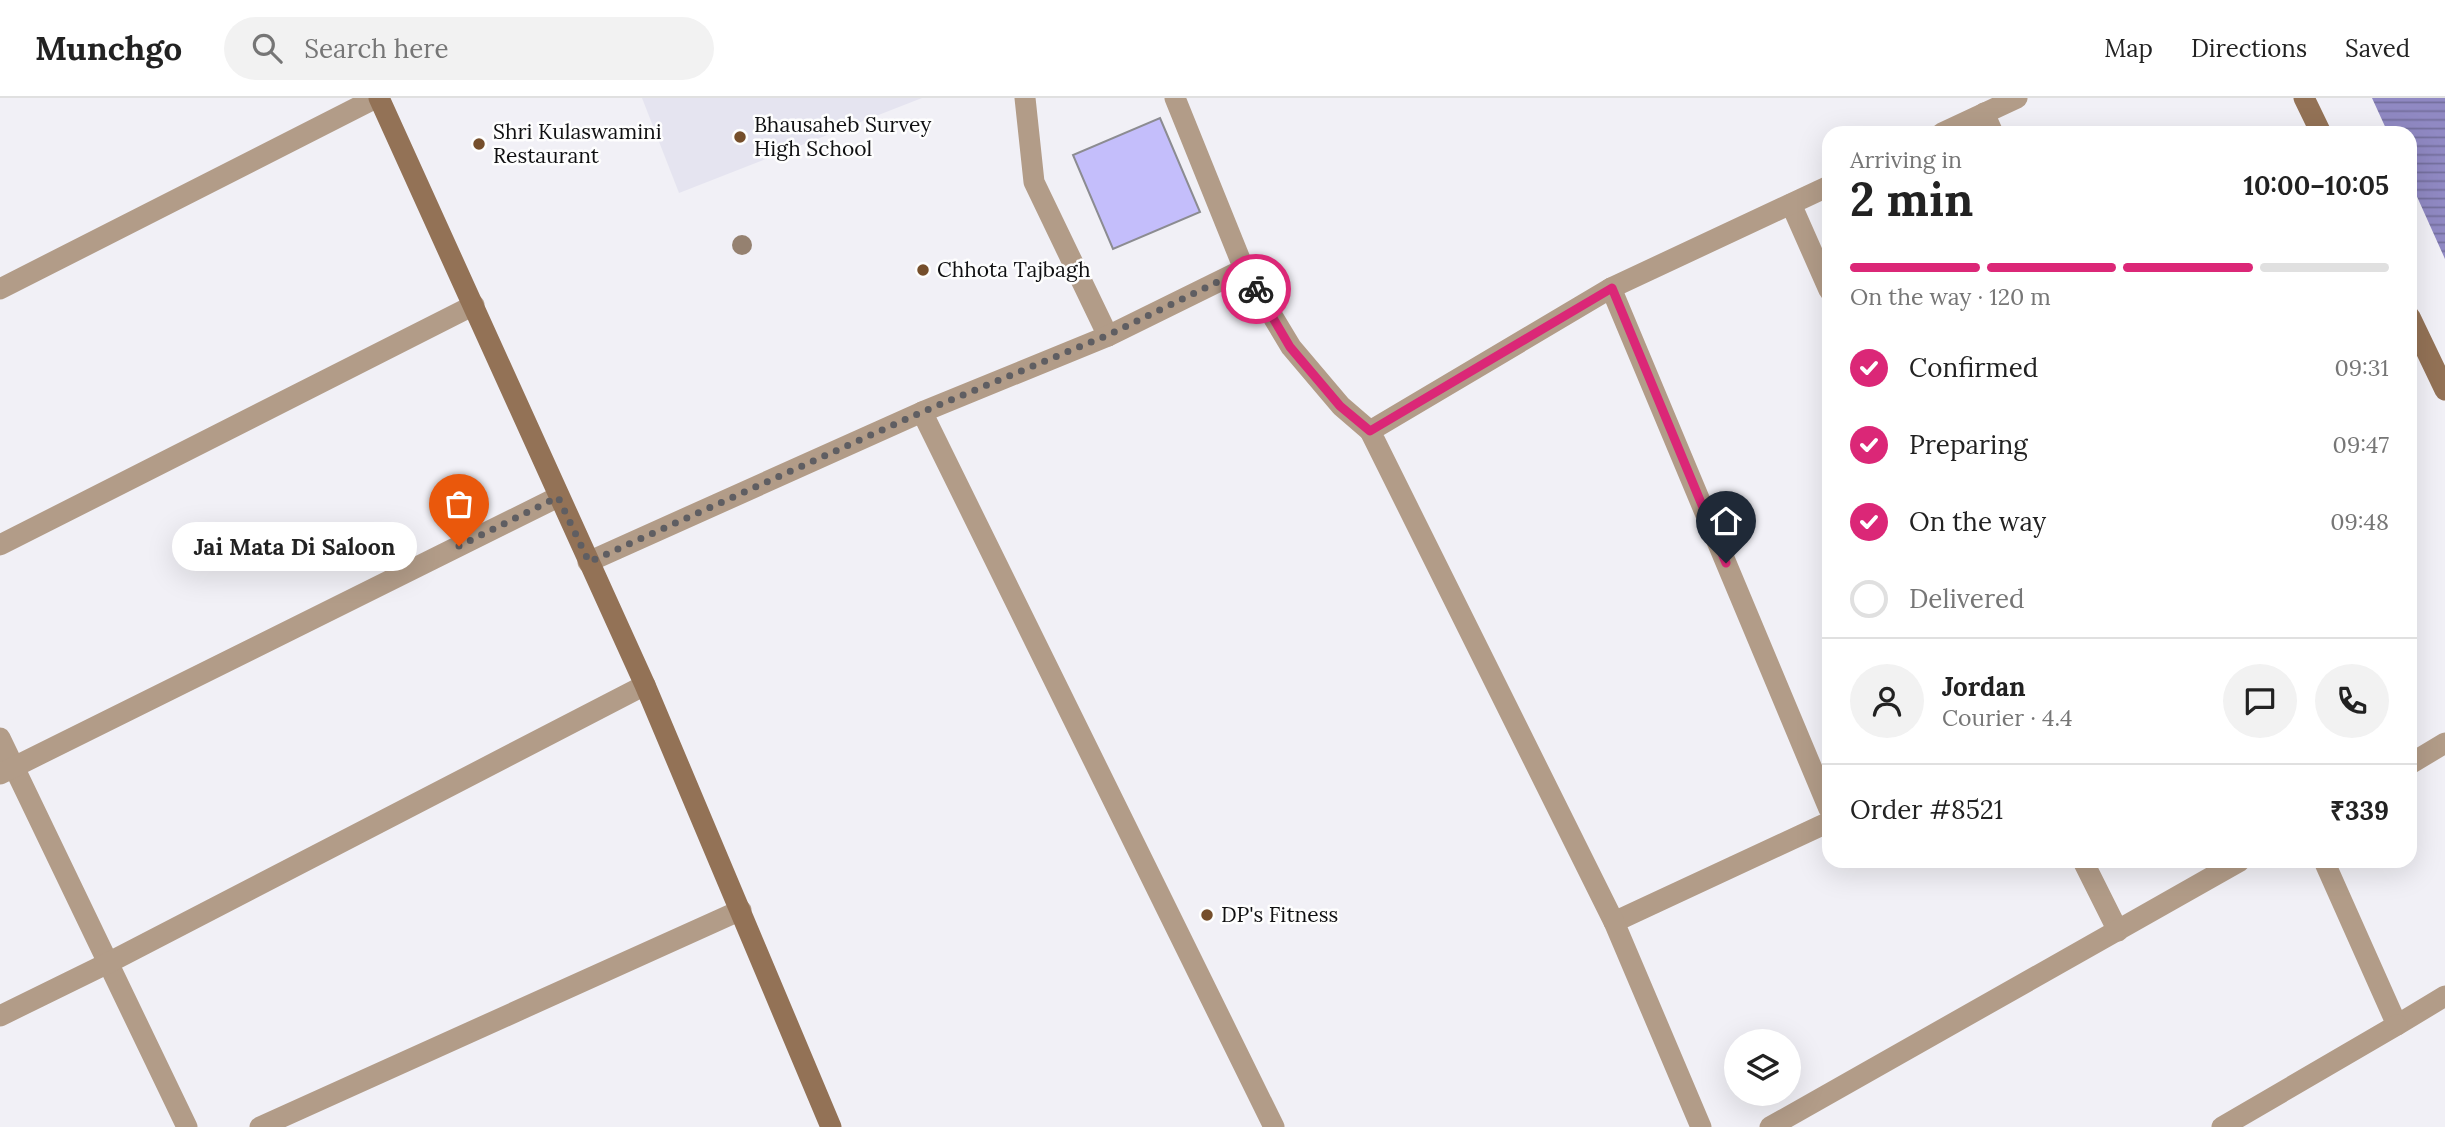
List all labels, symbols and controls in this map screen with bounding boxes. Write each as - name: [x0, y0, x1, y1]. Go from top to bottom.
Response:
- search box: [224, 17, 714, 80]
- text: Munchgo: [35, 27, 182, 69]
- icon: search: [248, 29, 286, 67]
- text: Search here: [304, 32, 449, 65]
- text: Map: [2104, 33, 2153, 64]
- text: Directions: [2191, 33, 2307, 64]
- text: Saved: [2345, 33, 2410, 64]
- place label: Bhausaheb Survey High School: [754, 111, 931, 162]
- place label: Shri Kulaswamini Restaurant: [493, 118, 662, 169]
- marker: Bhausaheb Survey High School: [732, 129, 748, 145]
- marker: Shri Kulaswamini Restaurant: [471, 136, 487, 152]
- text: Arriving in: [1850, 145, 1962, 174]
- text: 10:00–10:05: [2244, 169, 2389, 202]
- text: 2 min: [1850, 170, 1973, 229]
- courier: [1221, 254, 1291, 324]
- place label: Chhota Tajbagh: [937, 256, 1091, 283]
- marker: Chhota Tajbagh: [915, 262, 931, 278]
- icon: bike: [1237, 270, 1275, 308]
- text: On the way · 120 m: [1850, 282, 2051, 311]
- icon: check: [1850, 349, 1888, 387]
- text: Confirmed: [1909, 351, 2038, 384]
- text: 09:31: [2334, 353, 2389, 382]
- icon: check: [1850, 426, 1888, 464]
- text: Preparing: [1909, 428, 2028, 461]
- text: 09:47: [2333, 430, 2389, 459]
- pin: [429, 474, 489, 546]
- icon: bag: [440, 485, 478, 523]
- pin: [1696, 491, 1756, 563]
- icon: home: [1707, 502, 1745, 540]
- icon: check: [1850, 503, 1888, 541]
- text: On the way: [1909, 505, 2046, 538]
- text: 09:48: [2330, 507, 2389, 536]
- callout: Jai Mata Di Saloon: [172, 522, 417, 570]
- text: Jai Mata Di Saloon: [194, 532, 395, 561]
- text: Delivered: [1909, 582, 2025, 615]
- button: person: [1850, 664, 1924, 738]
- button: chat: [2223, 664, 2297, 738]
- button: phone: [2315, 664, 2389, 738]
- text: Jordan: [1942, 670, 2026, 703]
- text: Courier · 4.4: [1942, 703, 2073, 732]
- text: Order #8521: [1850, 793, 2003, 826]
- text: ₹339: [2330, 794, 2389, 827]
- place label: DP's Fitness: [1221, 901, 1338, 928]
- marker: DP's Fitness: [1199, 907, 1215, 923]
- map controls: [1724, 1029, 1801, 1106]
- button: layers: [1724, 1029, 1801, 1106]

